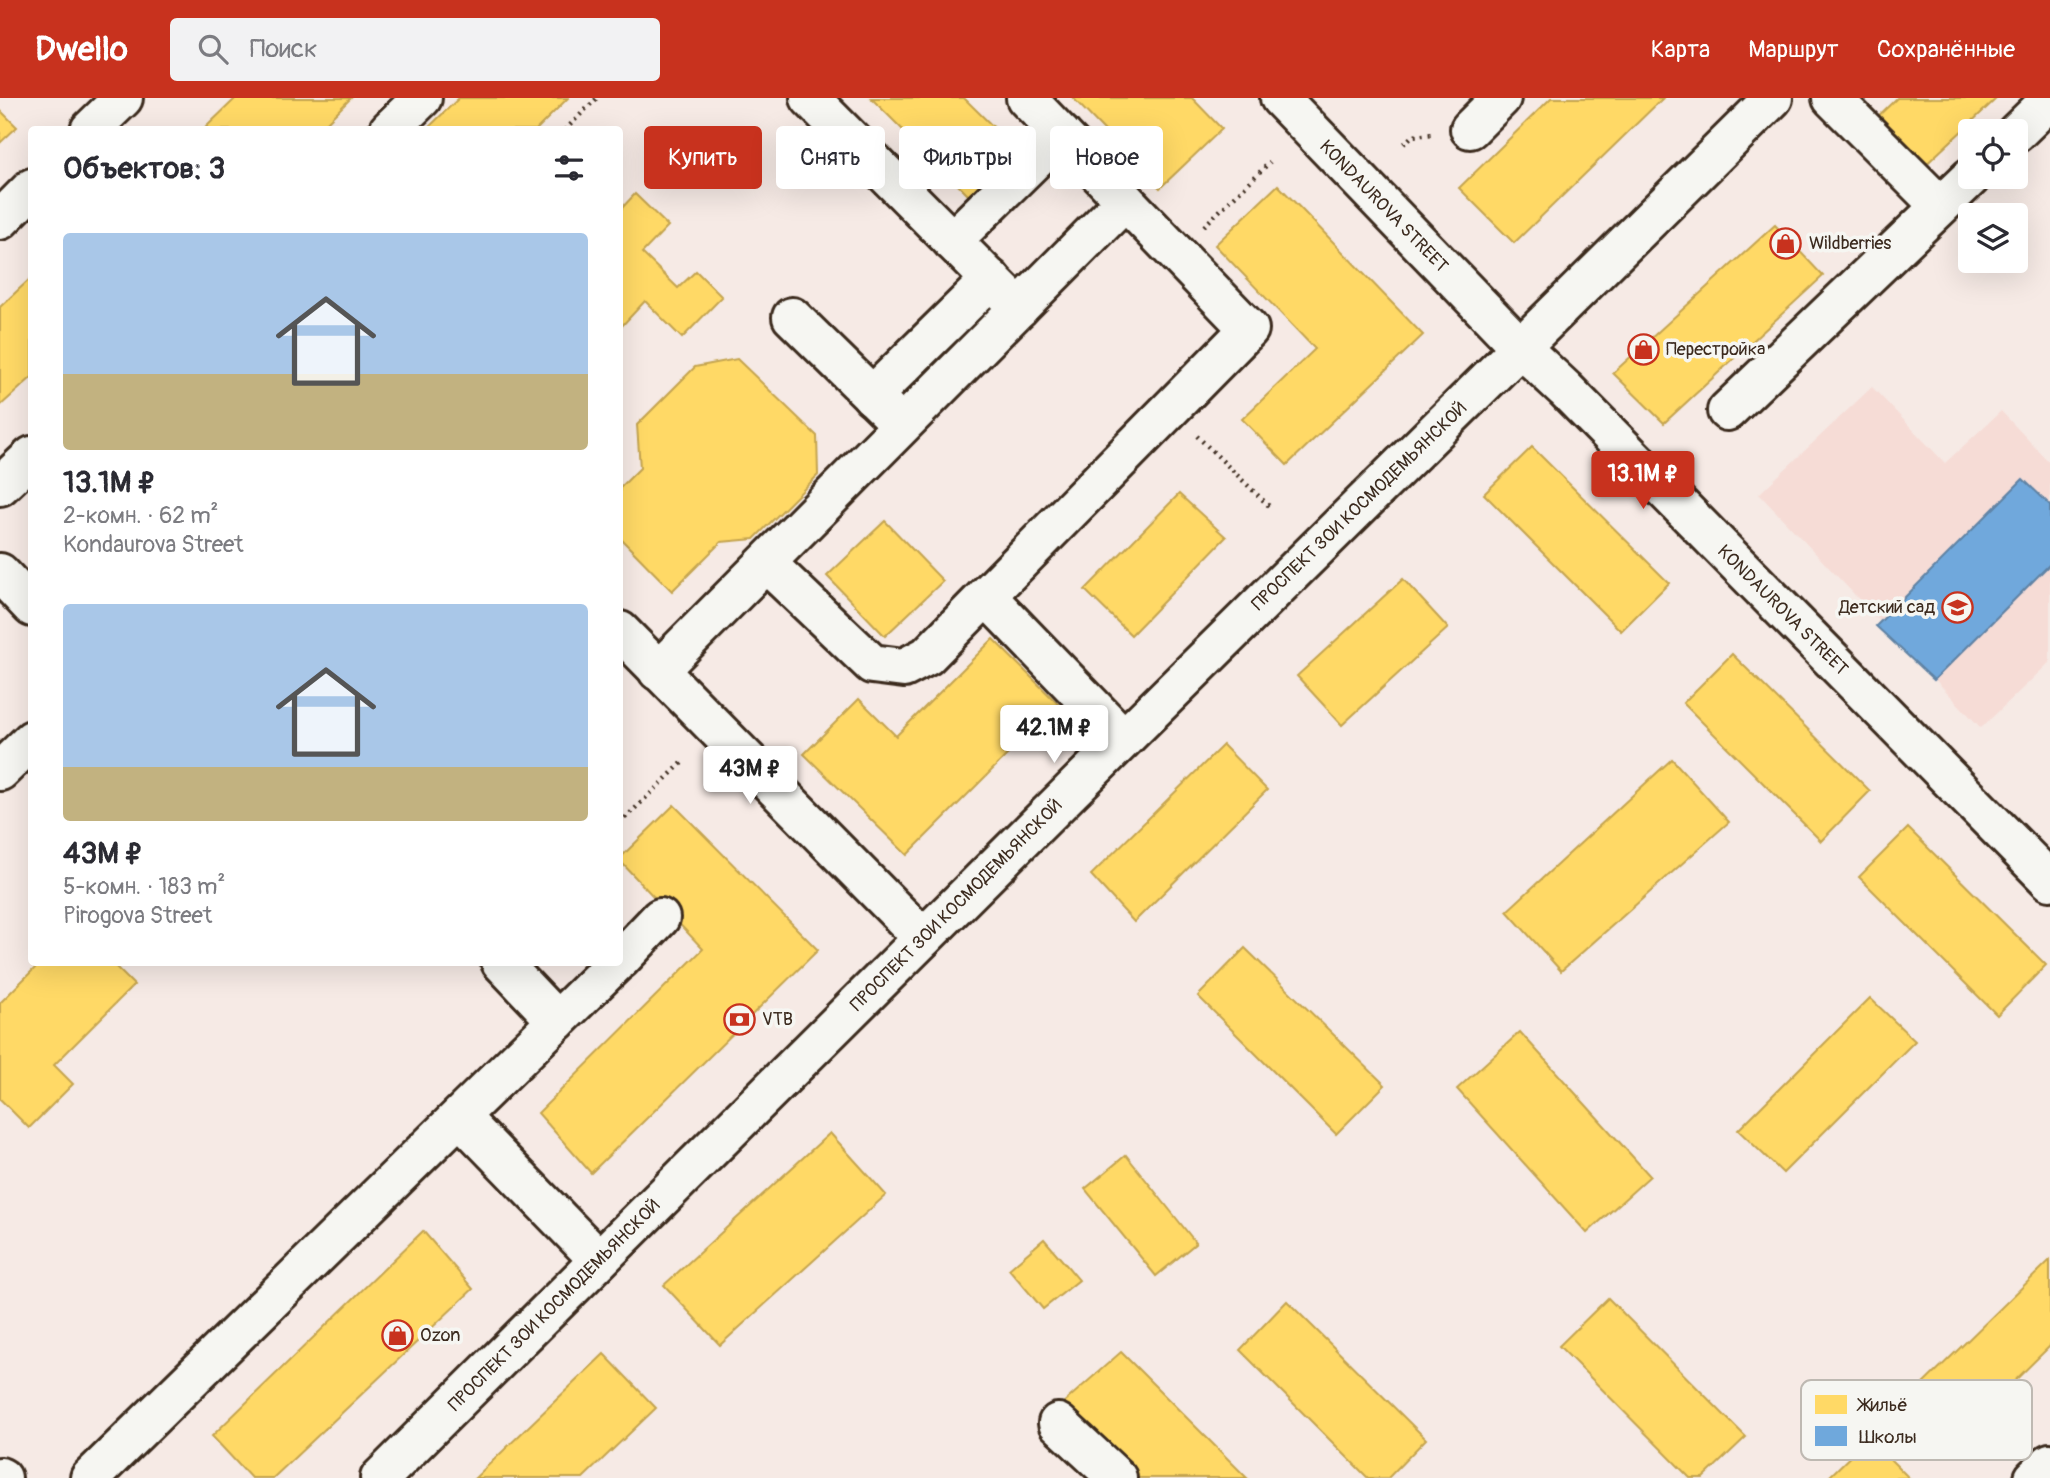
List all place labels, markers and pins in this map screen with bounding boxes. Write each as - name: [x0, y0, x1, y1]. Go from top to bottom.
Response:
- shop icon: Wildberries: [1769, 226, 1803, 260]
- place label: Wildberries: [1809, 232, 1891, 255]
- shop icon: Перестройка: [1626, 332, 1660, 366]
- place label: Перестройка: [1666, 338, 1765, 361]
- pin: 13.1M ₽: [1578, 452, 1708, 511]
- school or university icon: Детский сад: [1941, 590, 1975, 624]
- place label: Детский сад: [1838, 596, 1935, 619]
- pin: 42.1M ₽: [989, 706, 1119, 765]
- pin: 43M ₽: [701, 746, 799, 806]
- bank icon: VTB: [722, 1002, 756, 1036]
- place label: VTB: [762, 1008, 793, 1031]
- shop icon: Ozon: [380, 1318, 414, 1352]
- place label: Ozon: [420, 1324, 460, 1347]

